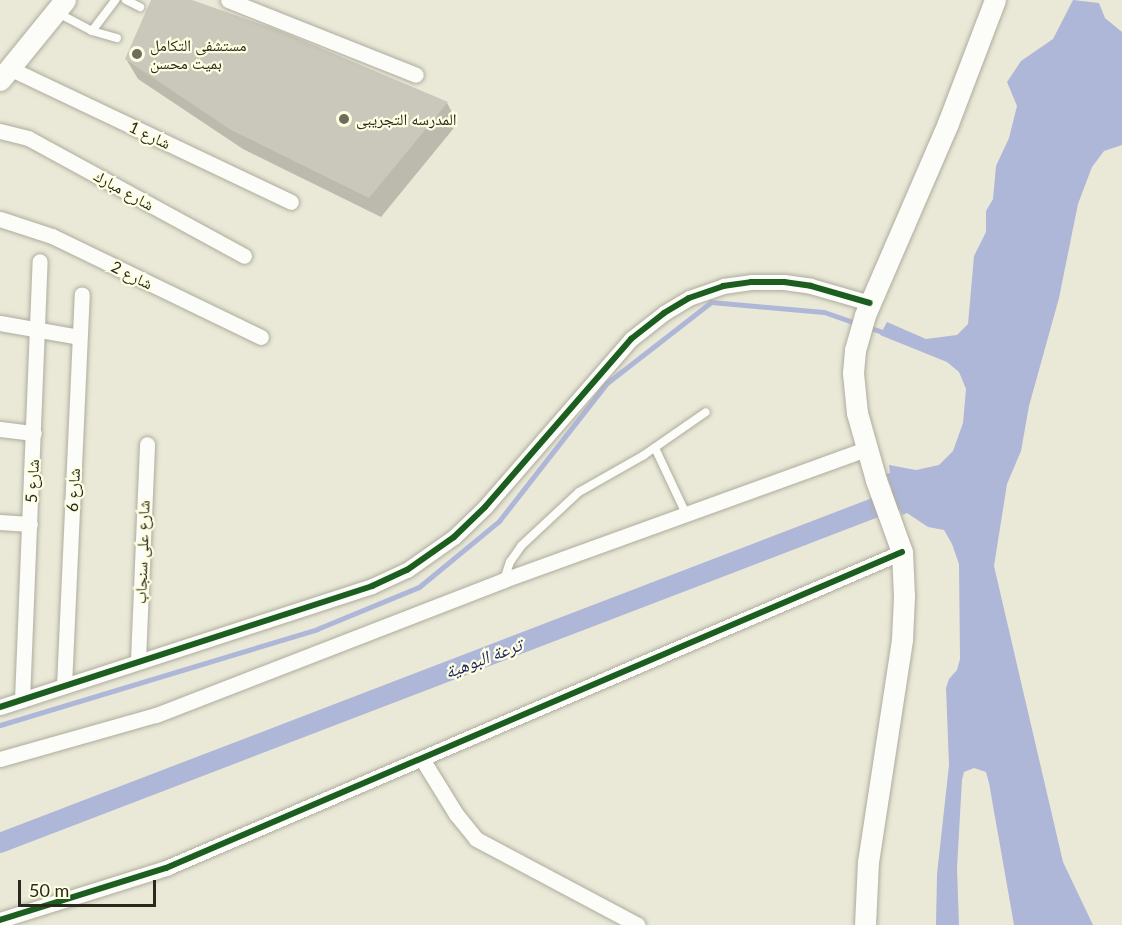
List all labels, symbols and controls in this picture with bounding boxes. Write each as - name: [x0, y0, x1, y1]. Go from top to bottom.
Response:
- place label: مستشفى التكامل بميت محسن: [150, 35, 247, 73]
- marker: مستشفى التكامل بميت محسن: [128, 45, 146, 63]
- place label: المدرسه التجريبى: [356, 109, 457, 129]
- marker: المدرسه التجريبى: [337, 112, 351, 126]
- street label: شارع 1: [126, 117, 174, 153]
- street label: شارع مبارك: [91, 166, 157, 214]
- street label: شارع 2: [108, 257, 156, 293]
- street label: شارع 5: [21, 459, 43, 503]
- street label: شارع 6: [62, 468, 84, 512]
- street label: شارع على سنجاب: [131, 500, 153, 604]
- water label: ترعة البوهية: [442, 634, 524, 682]
- scale bar: [21, 868, 159, 906]
- text: 50 m: [29, 879, 69, 901]

